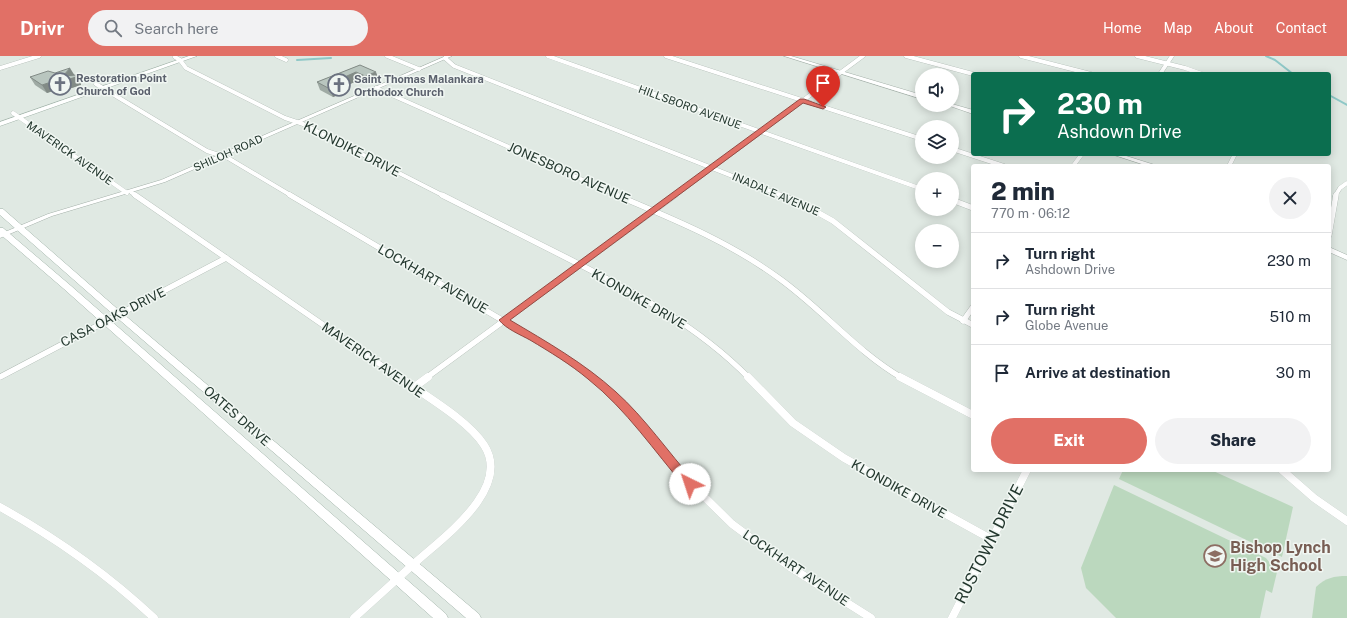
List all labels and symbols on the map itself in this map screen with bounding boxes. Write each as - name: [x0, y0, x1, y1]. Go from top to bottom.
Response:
- pin: [806, 66, 840, 107]
- church icon: Restoration Point Church of God: [47, 71, 73, 97]
- place label: Restoration Point Church of God: [76, 72, 167, 97]
- church icon: Saint Thomas Malankara Orthodox Church: [326, 72, 352, 98]
- place label: Saint Thomas Malankara Orthodox Church: [354, 73, 484, 98]
- street label: HILLSBORO AVENUE: [637, 83, 743, 131]
- street label: KLONDIKE DRIVE: [301, 118, 403, 180]
- street label: MAVERICK AVENUE: [25, 119, 116, 187]
- street label: SHILOH ROAD: [191, 132, 265, 174]
- street label: JONESBORO AVENUE: [506, 139, 632, 207]
- street label: INADALE AVENUE: [730, 170, 822, 218]
- street label: LOCKHART AVENUE: [375, 241, 491, 317]
- street label: KLONDIKE DRIVE: [589, 266, 689, 332]
- street label: CASA OAKS DRIVE: [58, 284, 168, 350]
- street label: MAVERICK AVENUE: [319, 319, 427, 401]
- street label: OATES DRIVE: [201, 383, 273, 449]
- street label: KLONDIKE DRIVE: [849, 457, 949, 521]
- position arrow: [669, 463, 711, 505]
- street label: RUSTOWN DRIVE: [951, 481, 1027, 607]
- street label: LOCKHART AVENUE: [740, 527, 852, 609]
- place label: Bishop Lynch High School: [1230, 538, 1331, 575]
- school or university icon: Bishop Lynch High School: [1202, 543, 1228, 569]

